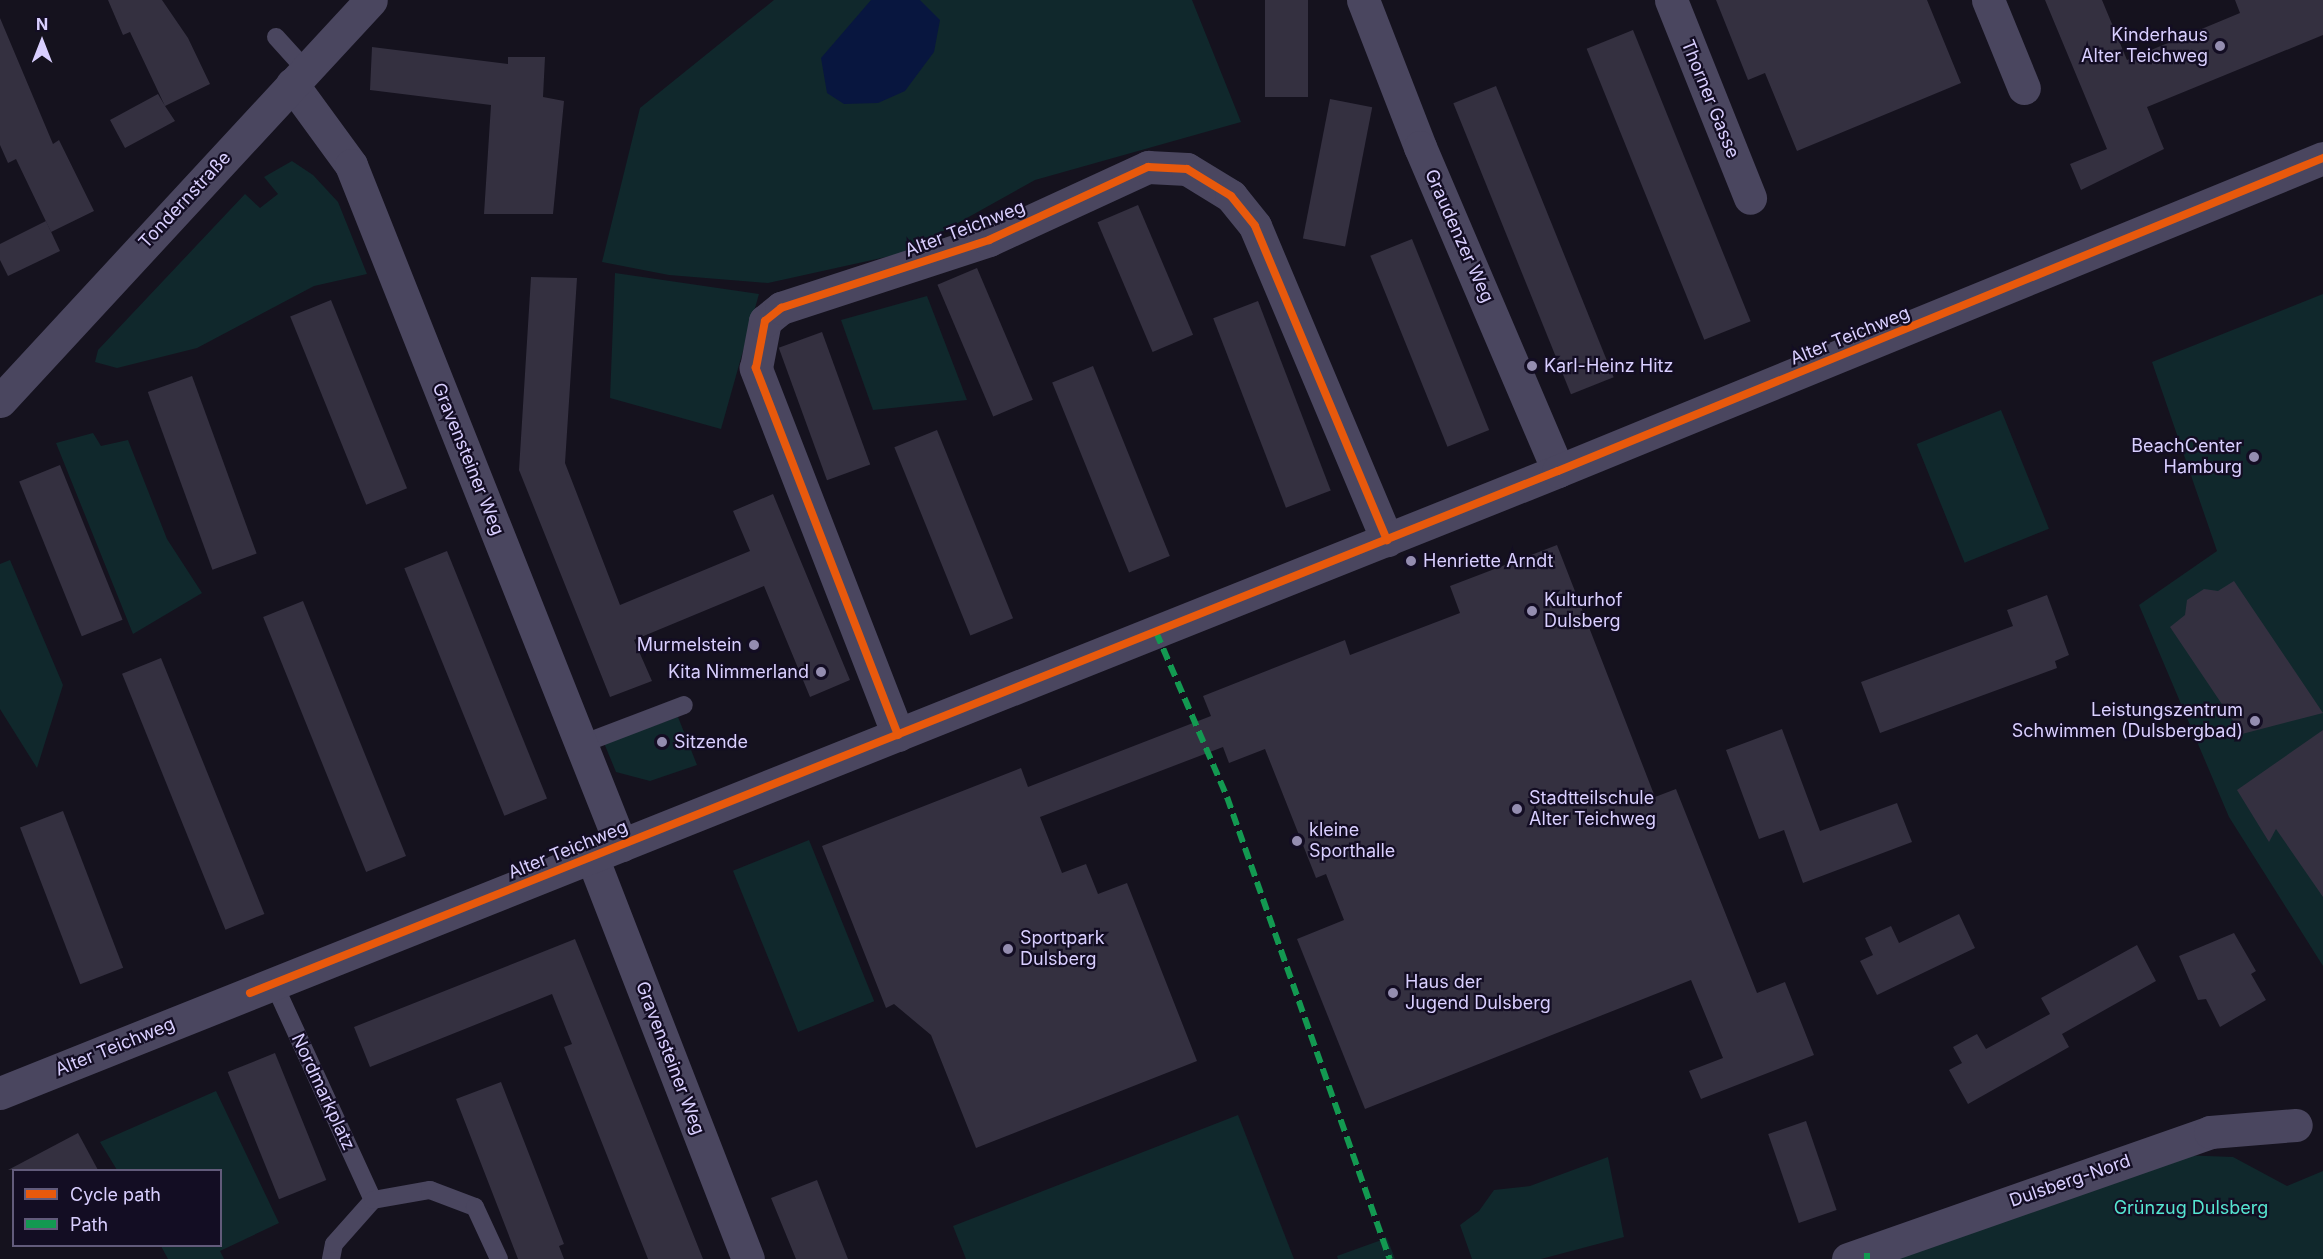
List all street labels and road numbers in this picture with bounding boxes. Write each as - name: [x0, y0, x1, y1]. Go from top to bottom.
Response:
- street label: Thorner Gasse: [1676, 36, 1744, 162]
- street label: Tondernstraße: [135, 147, 235, 253]
- street label: Graudenzer Weg: [1420, 166, 1498, 306]
- street label: Alter Teichweg: [902, 196, 1028, 262]
- street label: Alter Teichweg: [1787, 302, 1913, 370]
- street label: Gravensteiner Weg: [428, 380, 508, 538]
- street label: Alter Teichweg: [505, 816, 631, 884]
- street label: Gravensteiner Weg: [631, 978, 709, 1138]
- street label: Alter Teichweg: [52, 1013, 178, 1081]
- street label: Nordmarkplatz: [287, 1030, 359, 1154]
- street label: Dulsberg-Nord: [2007, 1150, 2133, 1212]

